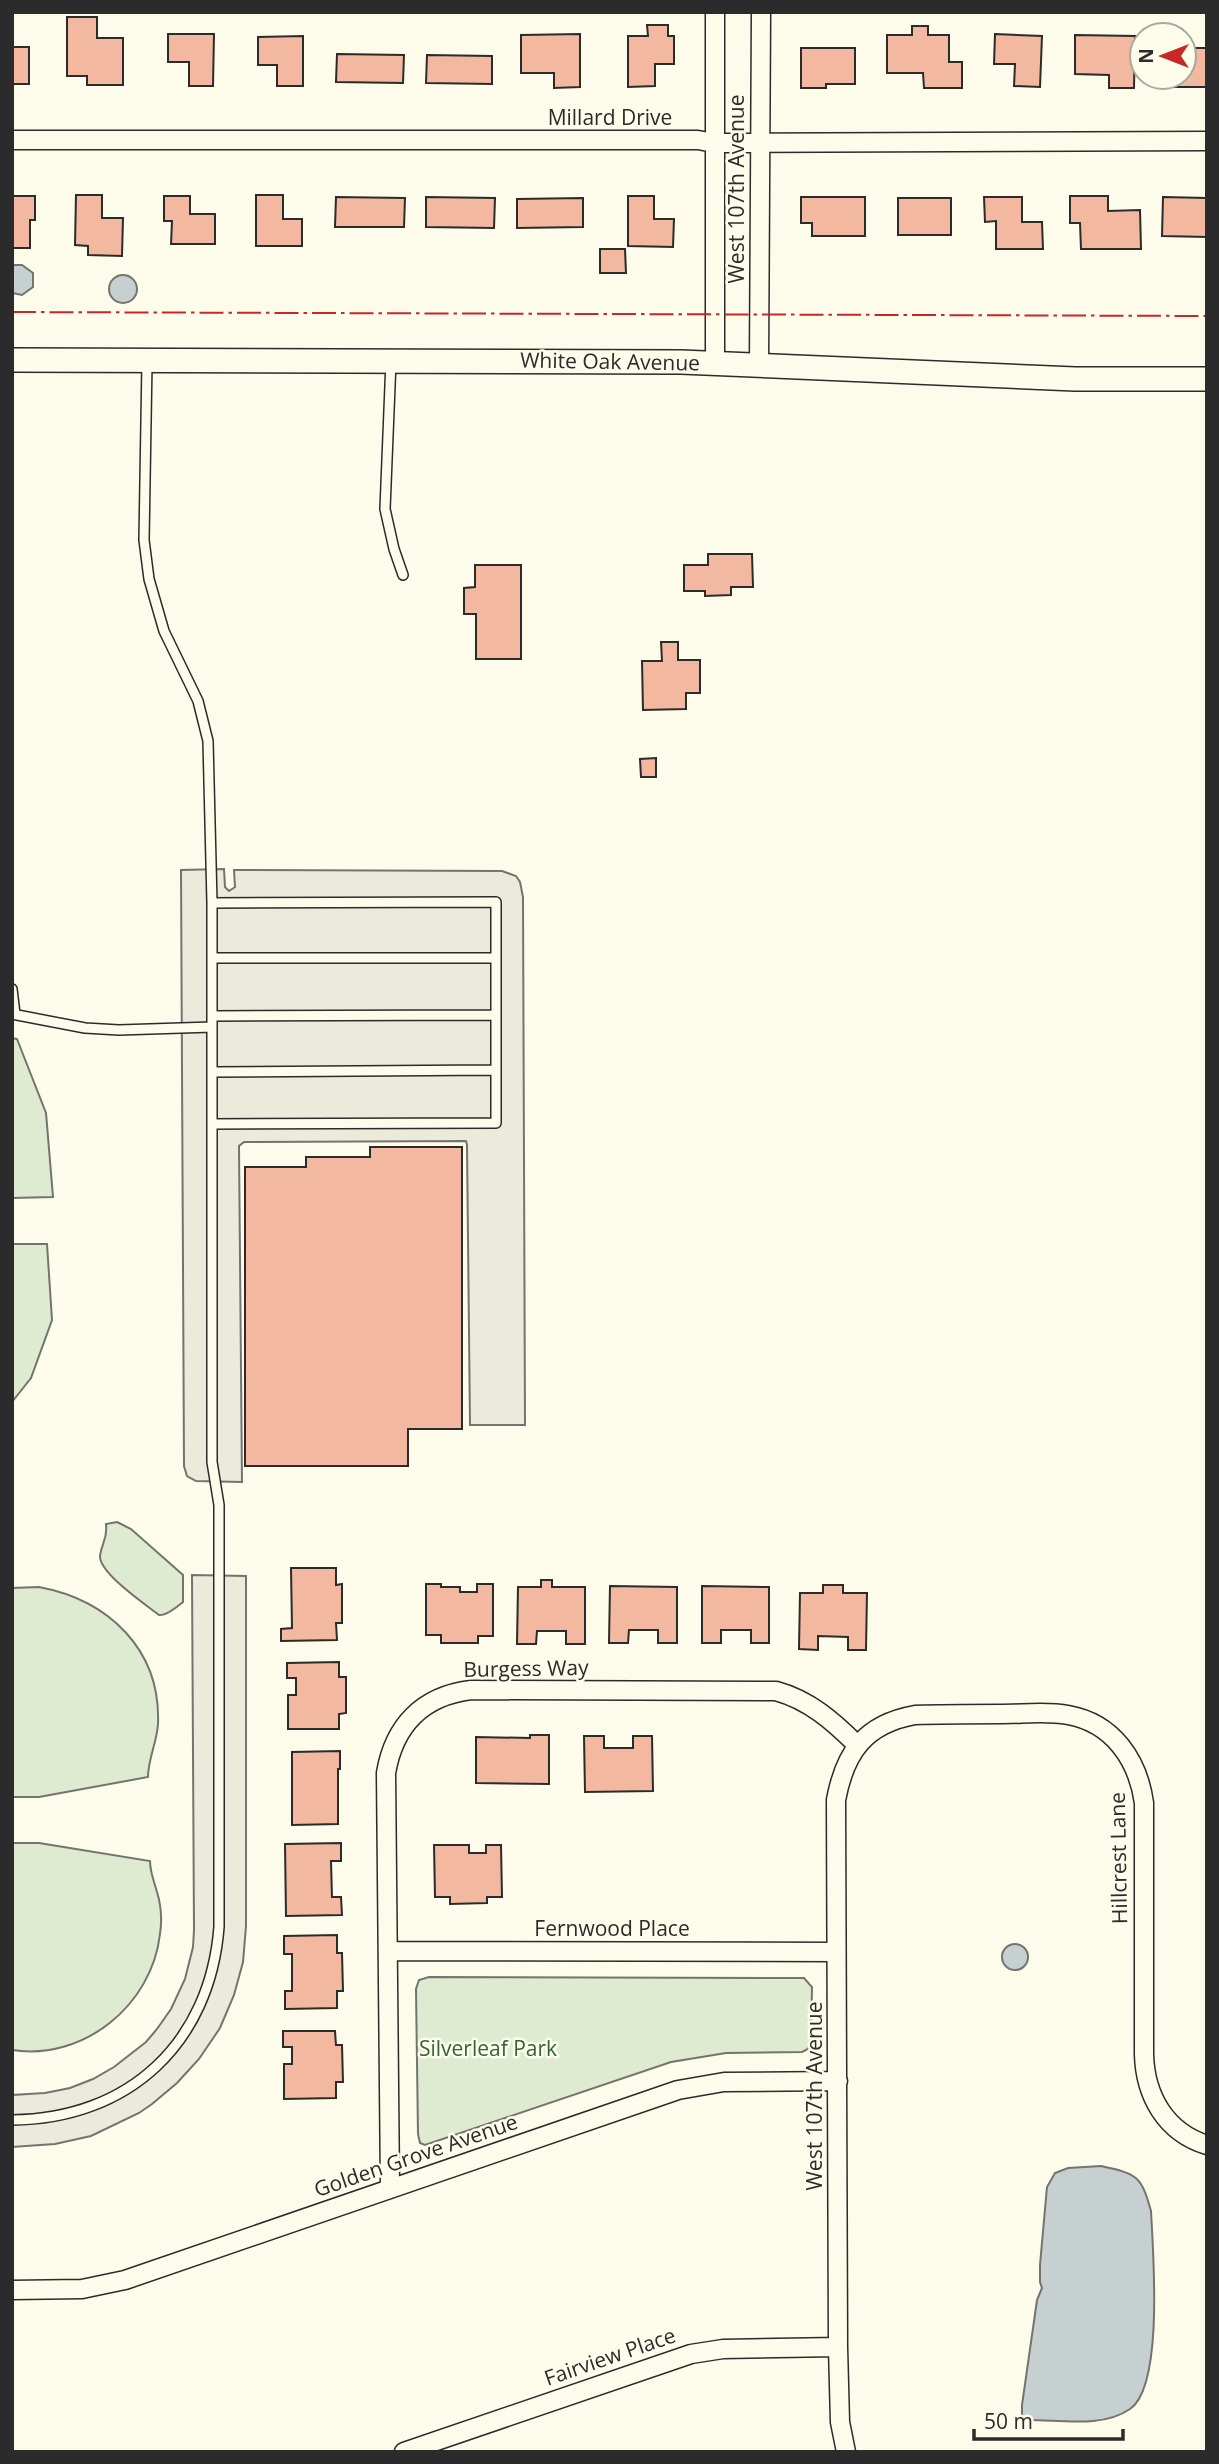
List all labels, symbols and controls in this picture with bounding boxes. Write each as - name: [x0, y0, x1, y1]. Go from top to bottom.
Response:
- north arrow: [1128, 21, 1198, 91]
- text: N: [1133, 48, 1159, 64]
- street label: West 107th Avenue: [722, 94, 750, 284]
- street label: Millard Drive: [548, 103, 672, 131]
- street label: White Oak Avenue: [520, 345, 700, 377]
- street label: Burgess Way: [463, 1653, 589, 1683]
- street label: Hillcrest Lane: [1103, 1792, 1133, 1924]
- street label: Fernwood Place: [534, 1914, 690, 1942]
- street label: West 107th Avenue: [800, 2001, 828, 2191]
- park label: Silverleaf Park: [419, 2034, 557, 2062]
- street label: Golden Grove Avenue: [310, 2107, 521, 2203]
- street label: Fairview Place: [540, 2320, 679, 2392]
- scale bar: [974, 2398, 1123, 2442]
- text: 50 m: [984, 2407, 1033, 2435]

